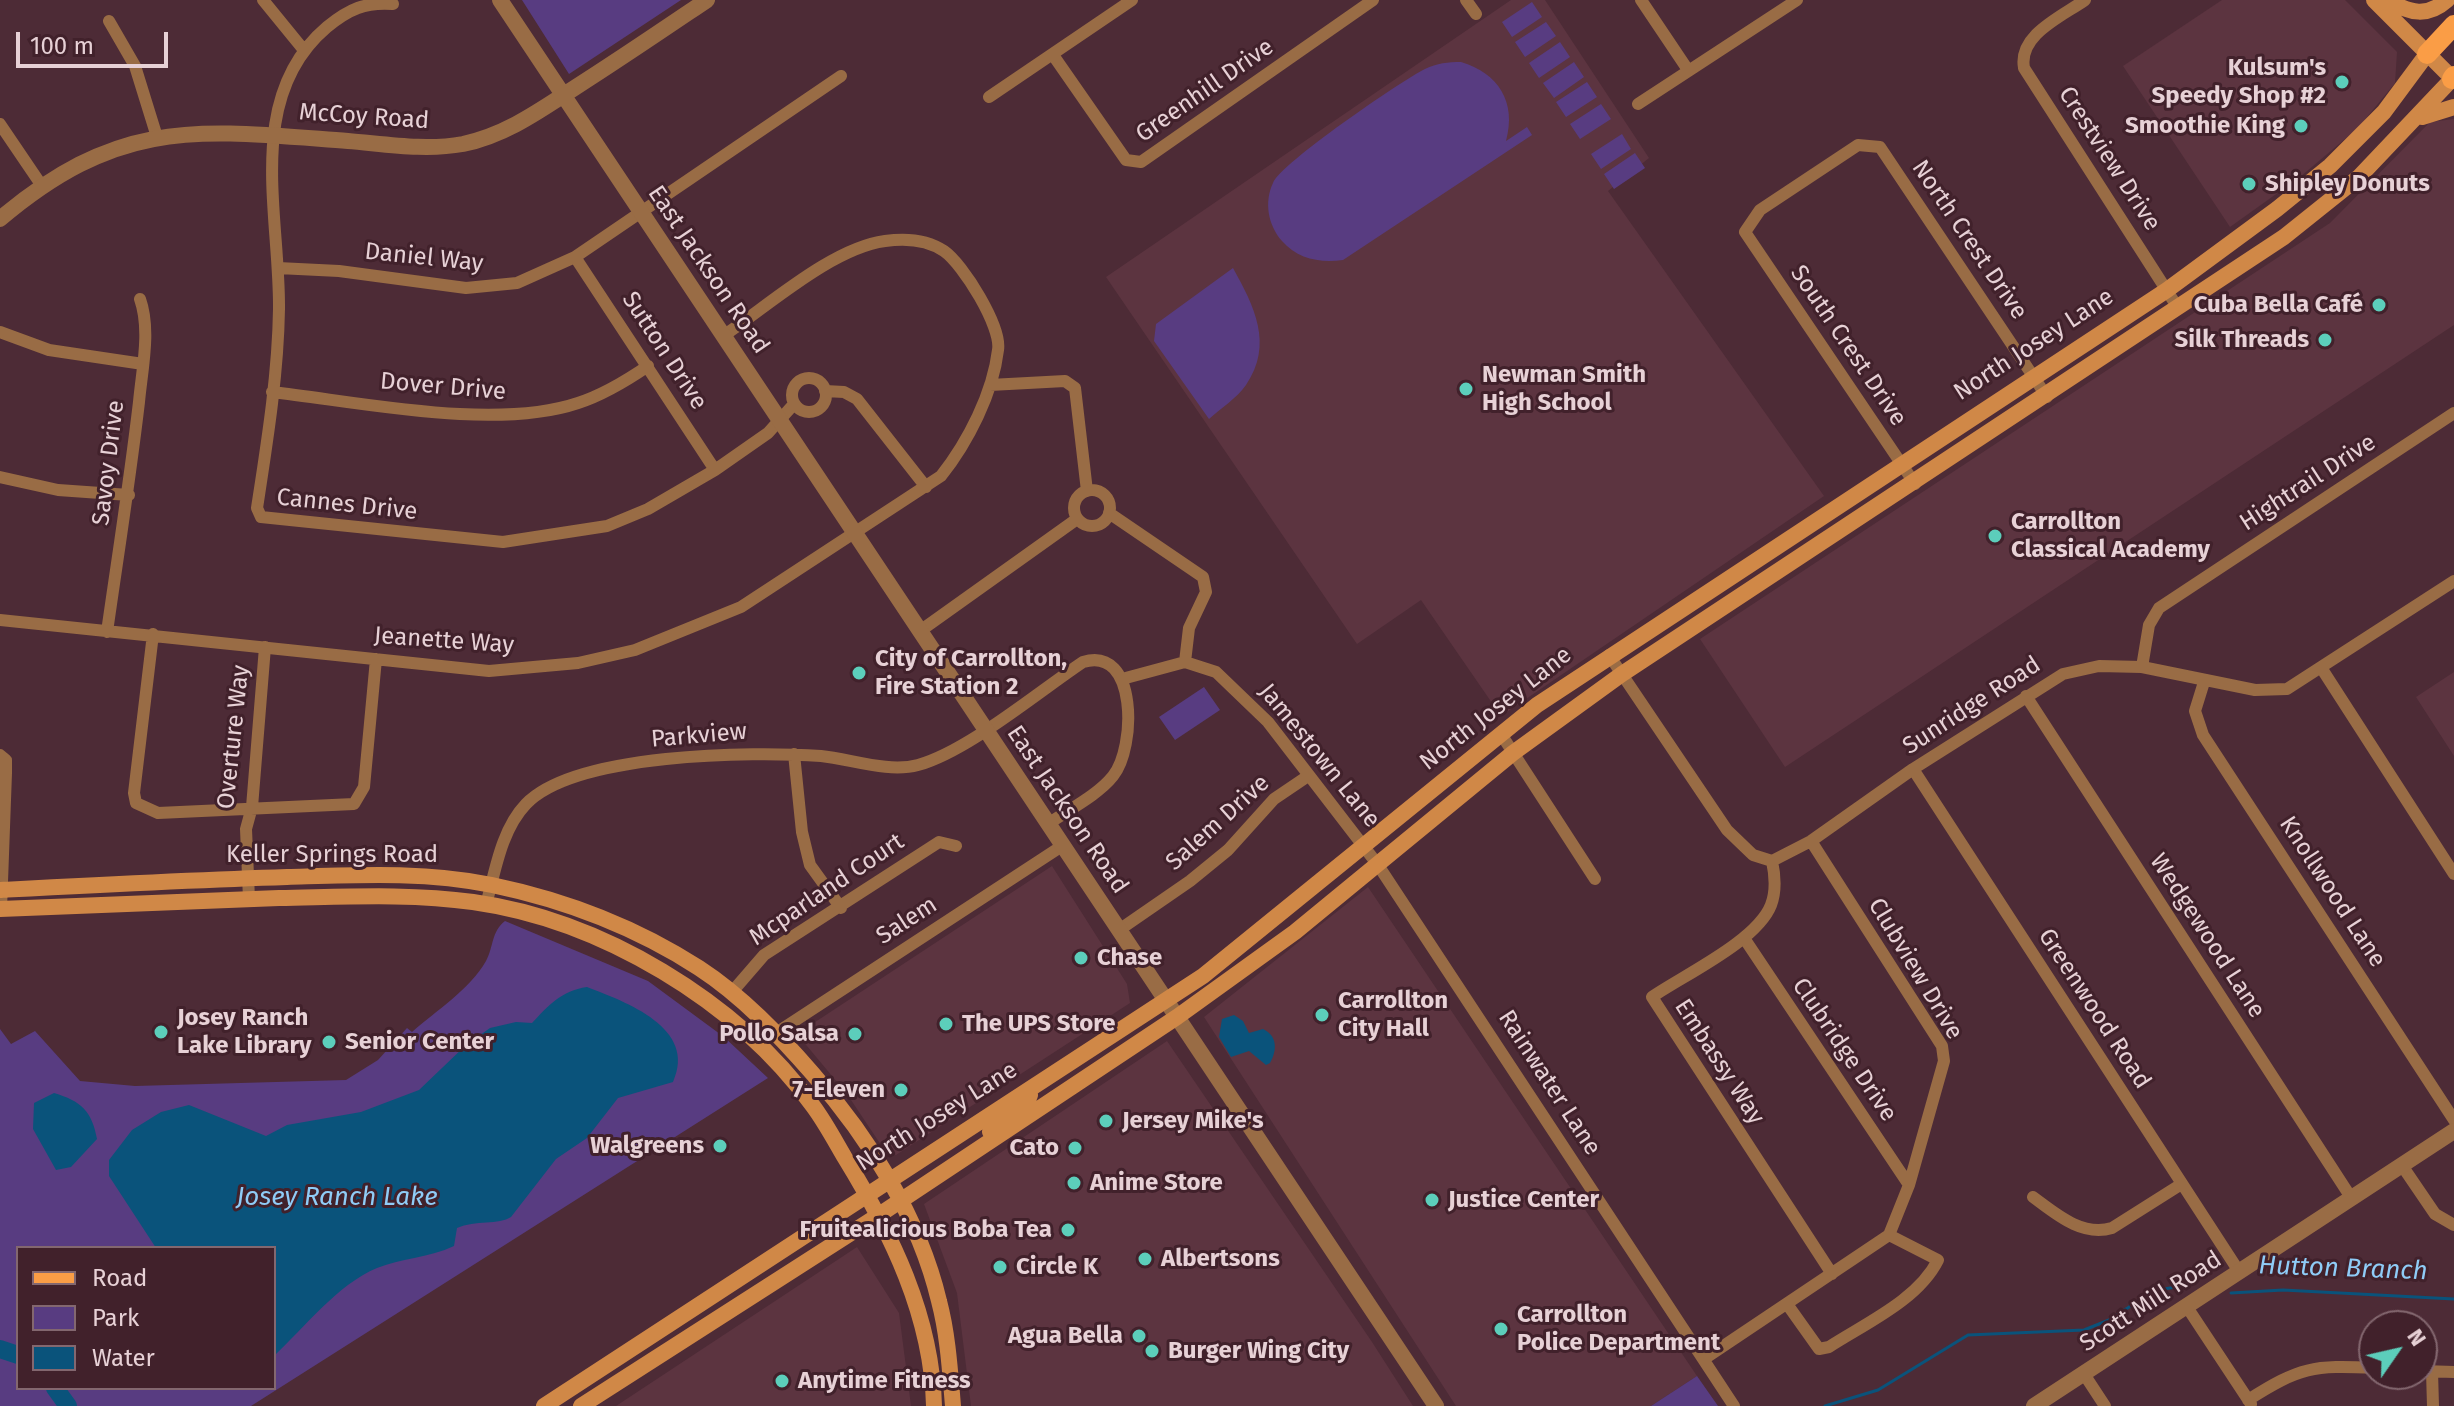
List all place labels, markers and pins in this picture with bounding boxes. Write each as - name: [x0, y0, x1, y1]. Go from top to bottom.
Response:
- place label: Kulsum's Speedy Shop #2: [2152, 54, 2326, 110]
- marker: Kulsum's Speedy Shop #2: [2333, 73, 2351, 91]
- place label: Smoothie King: [2125, 112, 2285, 140]
- marker: Smoothie King: [2292, 117, 2310, 135]
- place label: Shipley Donuts: [2265, 170, 2430, 198]
- marker: Shipley Donuts: [2240, 175, 2258, 193]
- place label: Cuba Bella Café: [2194, 291, 2363, 319]
- marker: Cuba Bella Café: [2370, 296, 2388, 314]
- place label: Silk Threads: [2175, 326, 2309, 354]
- marker: Silk Threads: [2316, 331, 2334, 349]
- place label: Newman Smith High School: [1482, 361, 1646, 417]
- marker: Newman Smith High School: [1457, 380, 1475, 398]
- place label: Carrollton Classical Academy: [2011, 508, 2210, 564]
- marker: Carrollton Classical Academy: [1986, 527, 2004, 545]
- place label: City of Carrollton, Fire Station 2: [875, 645, 1067, 701]
- marker: City of Carrollton, Fire Station 2: [850, 664, 868, 682]
- place label: Chase: [1097, 944, 1162, 972]
- marker: Chase: [1072, 949, 1090, 967]
- place label: Carrollton City Hall: [1338, 987, 1448, 1043]
- place label: Josey Ranch Lake Library: [177, 1004, 311, 1060]
- marker: Carrollton City Hall: [1313, 1006, 1331, 1024]
- place label: The UPS Store: [962, 1010, 1116, 1038]
- marker: The UPS Store: [937, 1015, 955, 1033]
- place label: Pollo Salsa: [719, 1020, 839, 1048]
- marker: Josey Ranch Lake Library: [152, 1023, 170, 1041]
- marker: Pollo Salsa: [846, 1025, 864, 1043]
- place label: Senior Center: [345, 1028, 494, 1056]
- marker: Senior Center: [320, 1033, 338, 1051]
- place label: 7-Eleven: [792, 1076, 885, 1104]
- marker: 7-Eleven: [892, 1081, 910, 1099]
- place label: Jersey Mike's: [1122, 1107, 1264, 1135]
- marker: Jersey Mike's: [1097, 1112, 1115, 1130]
- place label: Walgreens: [590, 1132, 704, 1160]
- place label: Cato: [1009, 1134, 1059, 1162]
- marker: Walgreens: [711, 1137, 729, 1155]
- marker: Cato: [1066, 1139, 1084, 1157]
- place label: Anime Store: [1090, 1169, 1223, 1197]
- marker: Anime Store: [1065, 1174, 1083, 1192]
- place label: Justice Center: [1448, 1186, 1599, 1214]
- marker: Justice Center: [1423, 1191, 1441, 1209]
- place label: Fruitealicious Boba Tea: [800, 1216, 1052, 1244]
- marker: Fruitealicious Boba Tea: [1059, 1221, 1077, 1239]
- place label: Albertsons: [1161, 1245, 1280, 1273]
- marker: Albertsons: [1136, 1250, 1154, 1268]
- place label: Circle K: [1016, 1253, 1098, 1281]
- marker: Circle K: [991, 1258, 1009, 1276]
- place label: Carrollton Police Department: [1517, 1301, 1720, 1357]
- marker: Carrollton Police Department: [1492, 1320, 1510, 1338]
- place label: Agua Bella: [1008, 1322, 1123, 1350]
- marker: Agua Bella: [1130, 1327, 1148, 1345]
- place label: Burger Wing City: [1168, 1337, 1349, 1365]
- marker: Burger Wing City: [1143, 1342, 1161, 1360]
- place label: Anytime Fitness: [798, 1367, 971, 1395]
- marker: Anytime Fitness: [773, 1372, 791, 1390]

